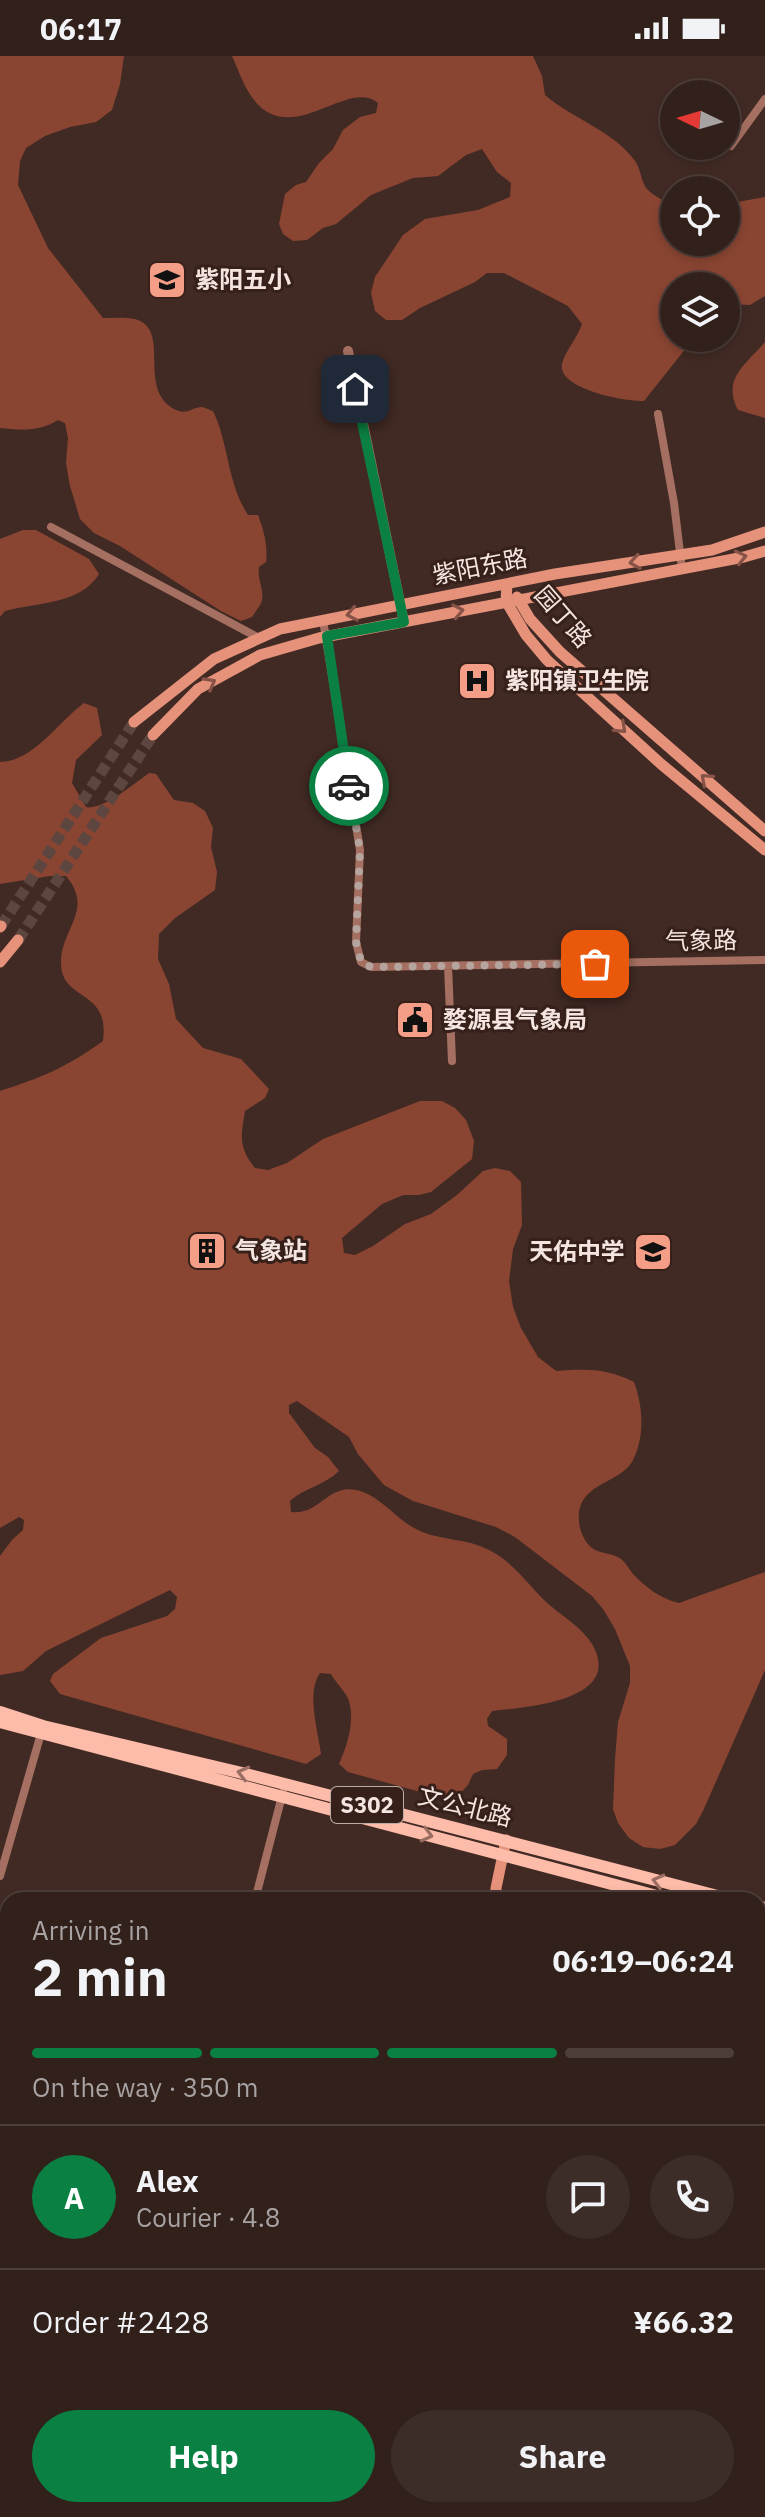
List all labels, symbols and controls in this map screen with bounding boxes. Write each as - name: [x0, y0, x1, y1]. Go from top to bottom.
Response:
- text: 06:17: [40, 9, 122, 48]
- north arrow: [660, 80, 740, 160]
- map controls: [660, 80, 740, 352]
- button: locate: [660, 176, 740, 256]
- school or university icon: 紫阳五小: [146, 259, 188, 301]
- place label: 紫阳五小: [195, 263, 291, 295]
- button: layers: [660, 272, 740, 352]
- pin: [321, 355, 389, 423]
- icon: home: [333, 367, 377, 411]
- street label: 紫阳东路: [430, 541, 530, 591]
- one-way arrow: [733, 549, 747, 566]
- one-way arrow: [628, 553, 642, 570]
- street label: 园丁路: [528, 579, 599, 654]
- one-way arrow: [451, 603, 464, 620]
- one-way arrow: [345, 605, 358, 622]
- hospital icon: 紫阳镇卫生院: [456, 660, 498, 702]
- place label: 紫阳镇卫生院: [505, 664, 649, 696]
- one-way arrow: [202, 677, 216, 692]
- one-way arrow: [612, 718, 626, 733]
- courier: [309, 746, 389, 826]
- icon: car: [327, 764, 371, 808]
- one-way arrow: [701, 775, 716, 789]
- street label: 气象路: [665, 923, 737, 957]
- pin: [561, 930, 629, 998]
- icon: bag: [573, 942, 617, 986]
- public building icon: 婺源县气象局: [394, 999, 436, 1041]
- place label: 婺源县气象局: [443, 1003, 587, 1035]
- building icon: 气象站: [186, 1230, 228, 1272]
- school or university icon: 天佑中学: [632, 1231, 674, 1273]
- place label: 气象站: [235, 1234, 307, 1266]
- place label: 天佑中学: [529, 1235, 625, 1267]
- one-way arrow: [237, 1766, 251, 1783]
- street label: 文公北路: [415, 1779, 516, 1833]
- road number: S302: [331, 1787, 403, 1823]
- one-way arrow: [420, 1826, 434, 1843]
- one-way arrow: [651, 1873, 665, 1890]
- text: Arriving in: [32, 1913, 149, 1947]
- text: 06:19–06:24: [553, 1941, 734, 1980]
- text: 2 min: [32, 1943, 168, 2010]
- text: On the way · 350 m: [32, 2070, 258, 2104]
- button: chat: [546, 2155, 630, 2239]
- button: phone: [650, 2155, 734, 2239]
- text: Alex: [136, 2161, 199, 2200]
- text: A: [64, 2178, 84, 2217]
- text: Courier · 4.8: [136, 2200, 280, 2234]
- text: Order #2428: [32, 2302, 209, 2341]
- text: ¥66.32: [633, 2302, 734, 2341]
- button: Help: [32, 2410, 375, 2502]
- button: Share: [391, 2410, 734, 2502]

